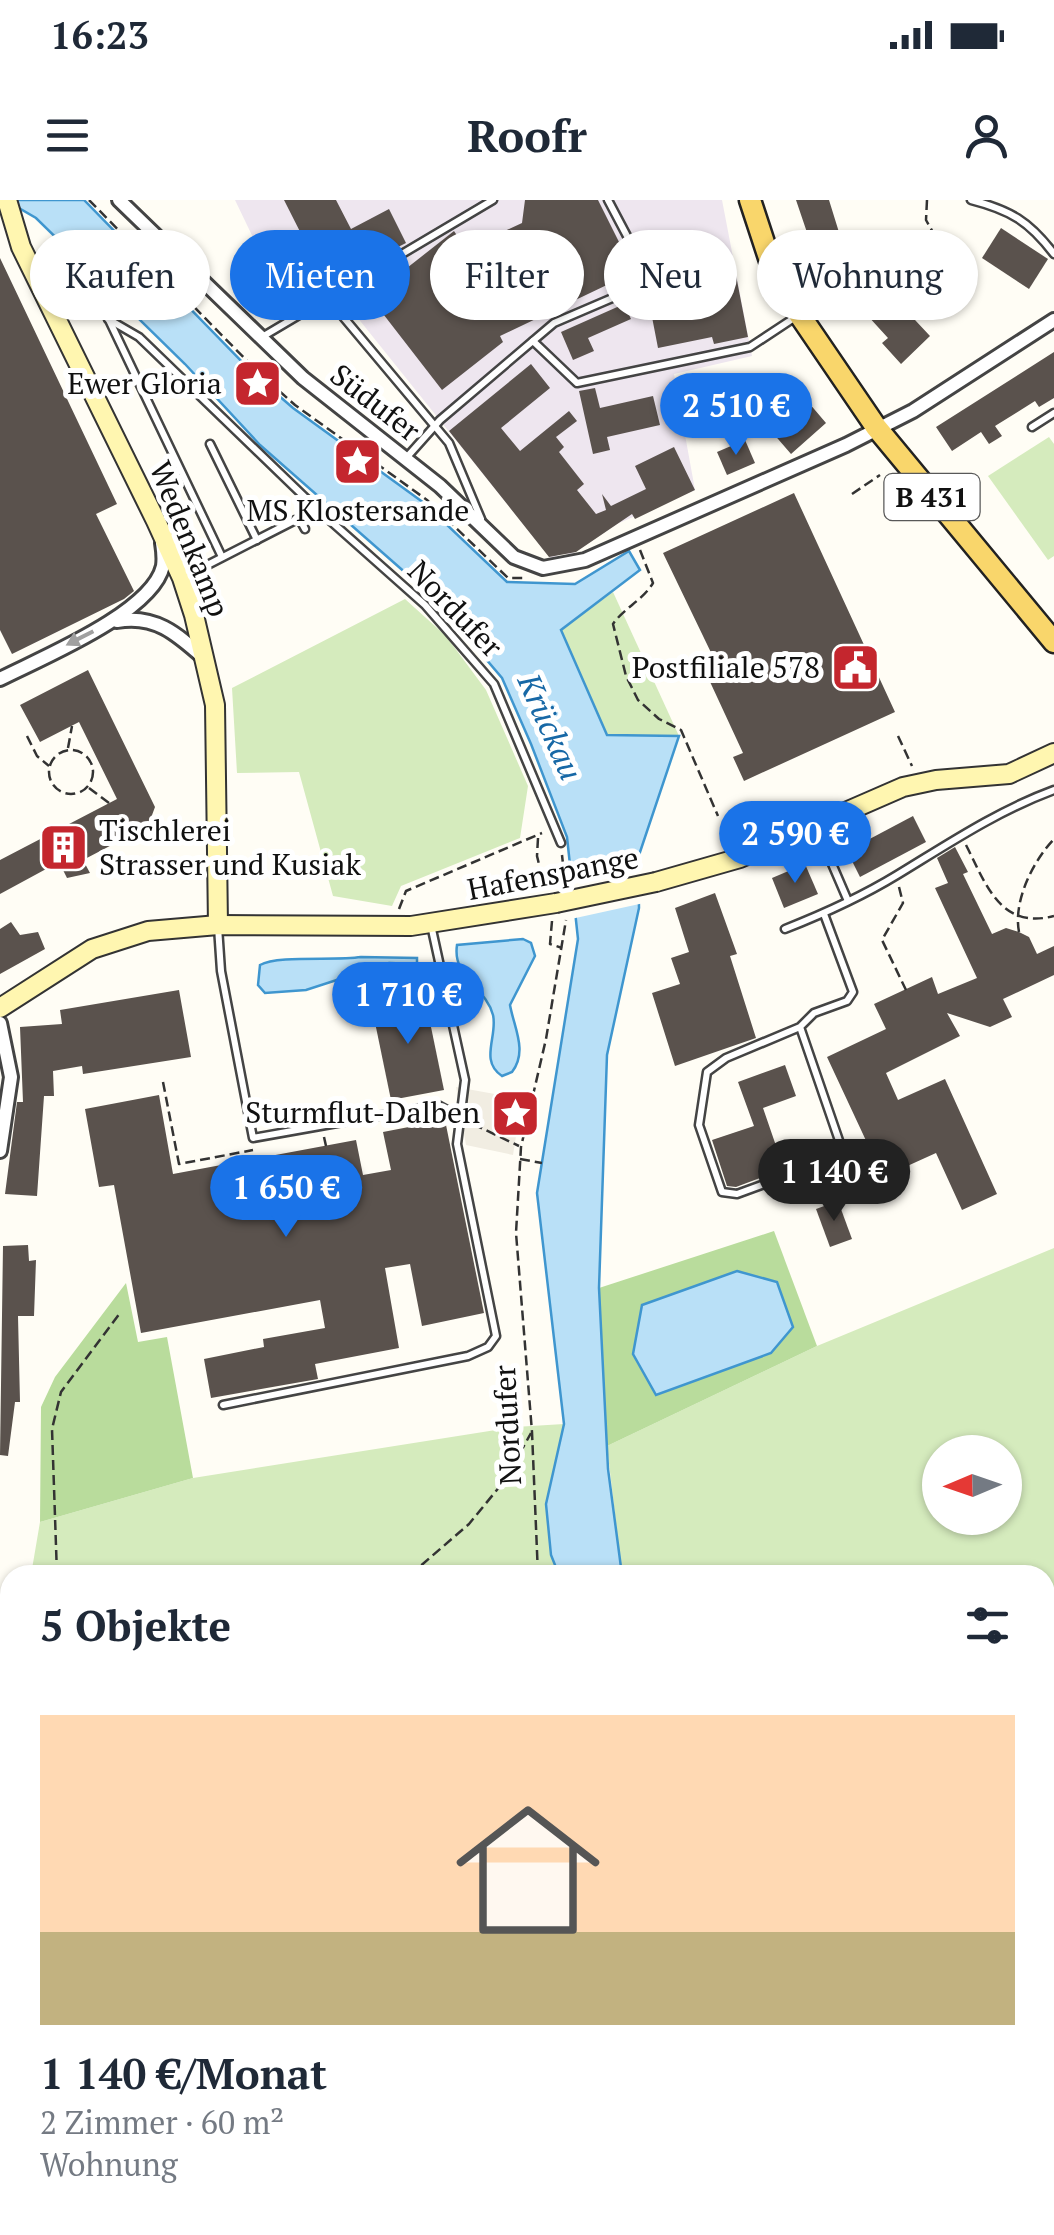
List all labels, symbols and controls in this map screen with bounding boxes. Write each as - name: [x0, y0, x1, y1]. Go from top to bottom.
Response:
- text: 16:23: [50, 10, 149, 60]
- text: Roofr: [467, 105, 587, 165]
- icon: menu: [40, 108, 95, 163]
- icon: person: [959, 108, 1014, 163]
- chip: Kaufen: [30, 230, 210, 320]
- chip: Mieten: [230, 230, 410, 320]
- chip: Filter: [430, 230, 584, 320]
- chip: Neu: [604, 230, 737, 320]
- chip: Wohnung: [757, 230, 978, 320]
- street label: Südufer: [323, 355, 429, 450]
- place icon: Ewer Gloria: [231, 358, 283, 410]
- place label: Ewer Gloria: [67, 363, 222, 403]
- pin: 2 510 €: [644, 373, 828, 458]
- text: 2 510 €: [682, 384, 790, 426]
- place icon: MS Klostersande: [332, 436, 384, 488]
- street label: Wedenkamp: [141, 455, 239, 622]
- road number: B 431: [884, 474, 980, 520]
- place label: MS Klostersande: [247, 490, 469, 530]
- street label: Nordufer: [400, 551, 512, 666]
- one-way arrow: [66, 629, 95, 646]
- public building icon: Postfiliale 578: [829, 642, 881, 694]
- place label: Postfiliale 578: [632, 647, 820, 687]
- water label: Krückau: [508, 666, 593, 787]
- pin: 2 590 €: [703, 801, 887, 886]
- place label: Tischlerei Strasser und Kusiak: [99, 810, 362, 884]
- text: 2 590 €: [741, 812, 849, 854]
- building icon: Tischlerei Strasser und Kusiak: [38, 822, 90, 874]
- street label: Hafenspange: [464, 837, 642, 909]
- pin: 1 710 €: [316, 962, 500, 1047]
- text: 1 710 €: [354, 973, 462, 1015]
- place icon: Sturmflut-Dalben: [489, 1087, 541, 1139]
- place label: Sturmflut-Dalben: [245, 1092, 480, 1132]
- pin: 1 140 €: [742, 1139, 926, 1224]
- text: 1 140 €: [780, 1150, 888, 1192]
- pin: 1 650 €: [194, 1155, 378, 1240]
- text: 1 650 €: [232, 1166, 340, 1208]
- street label: Nordufer: [484, 1363, 530, 1486]
- north arrow: [922, 1435, 1022, 1535]
- map controls: [922, 1435, 1022, 1535]
- text: 5 Objekte: [40, 1597, 231, 1653]
- icon: filters: [960, 1598, 1015, 1653]
- icon: home: [438, 1780, 618, 1960]
- text: 1 140 €/Monat: [40, 2045, 327, 2101]
- text: 2 Zimmer · 60 m²: [40, 2101, 284, 2143]
- text: Wohnung: [40, 2143, 178, 2185]

